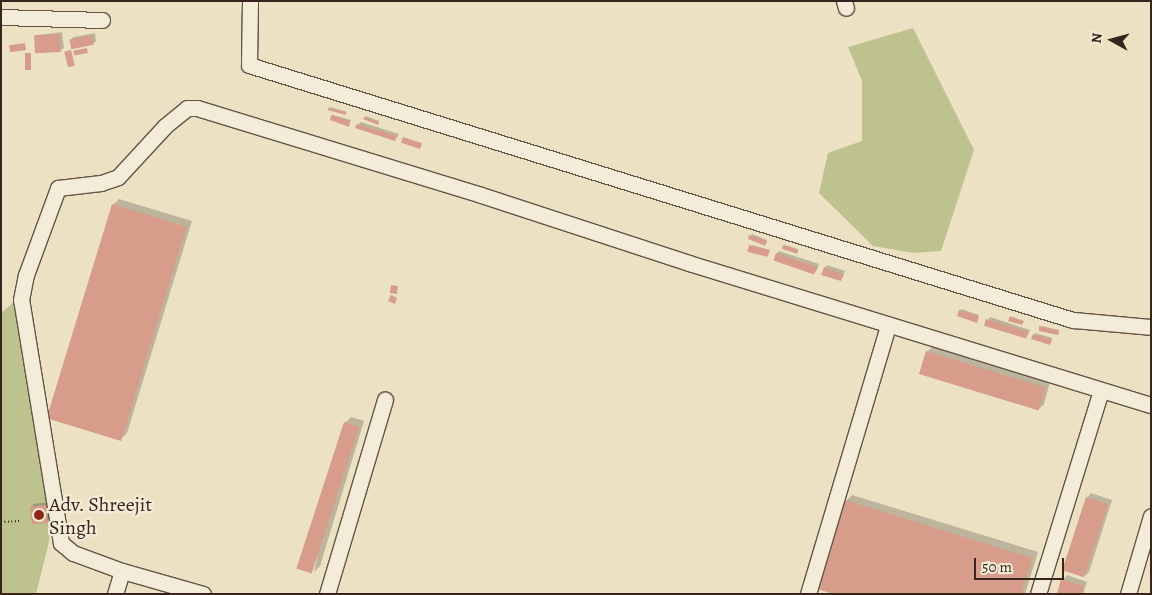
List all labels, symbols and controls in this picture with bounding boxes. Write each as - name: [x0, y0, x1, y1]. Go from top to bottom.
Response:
- north arrow: [1087, 15, 1137, 65]
- text: N: [1087, 32, 1107, 44]
- place label: Adv. Shreejit Singh: [49, 492, 152, 539]
- marker: Adv. Shreejit Singh: [33, 509, 45, 521]
- scale bar: [977, 548, 1067, 580]
- text: 50 m: [982, 557, 1012, 577]

